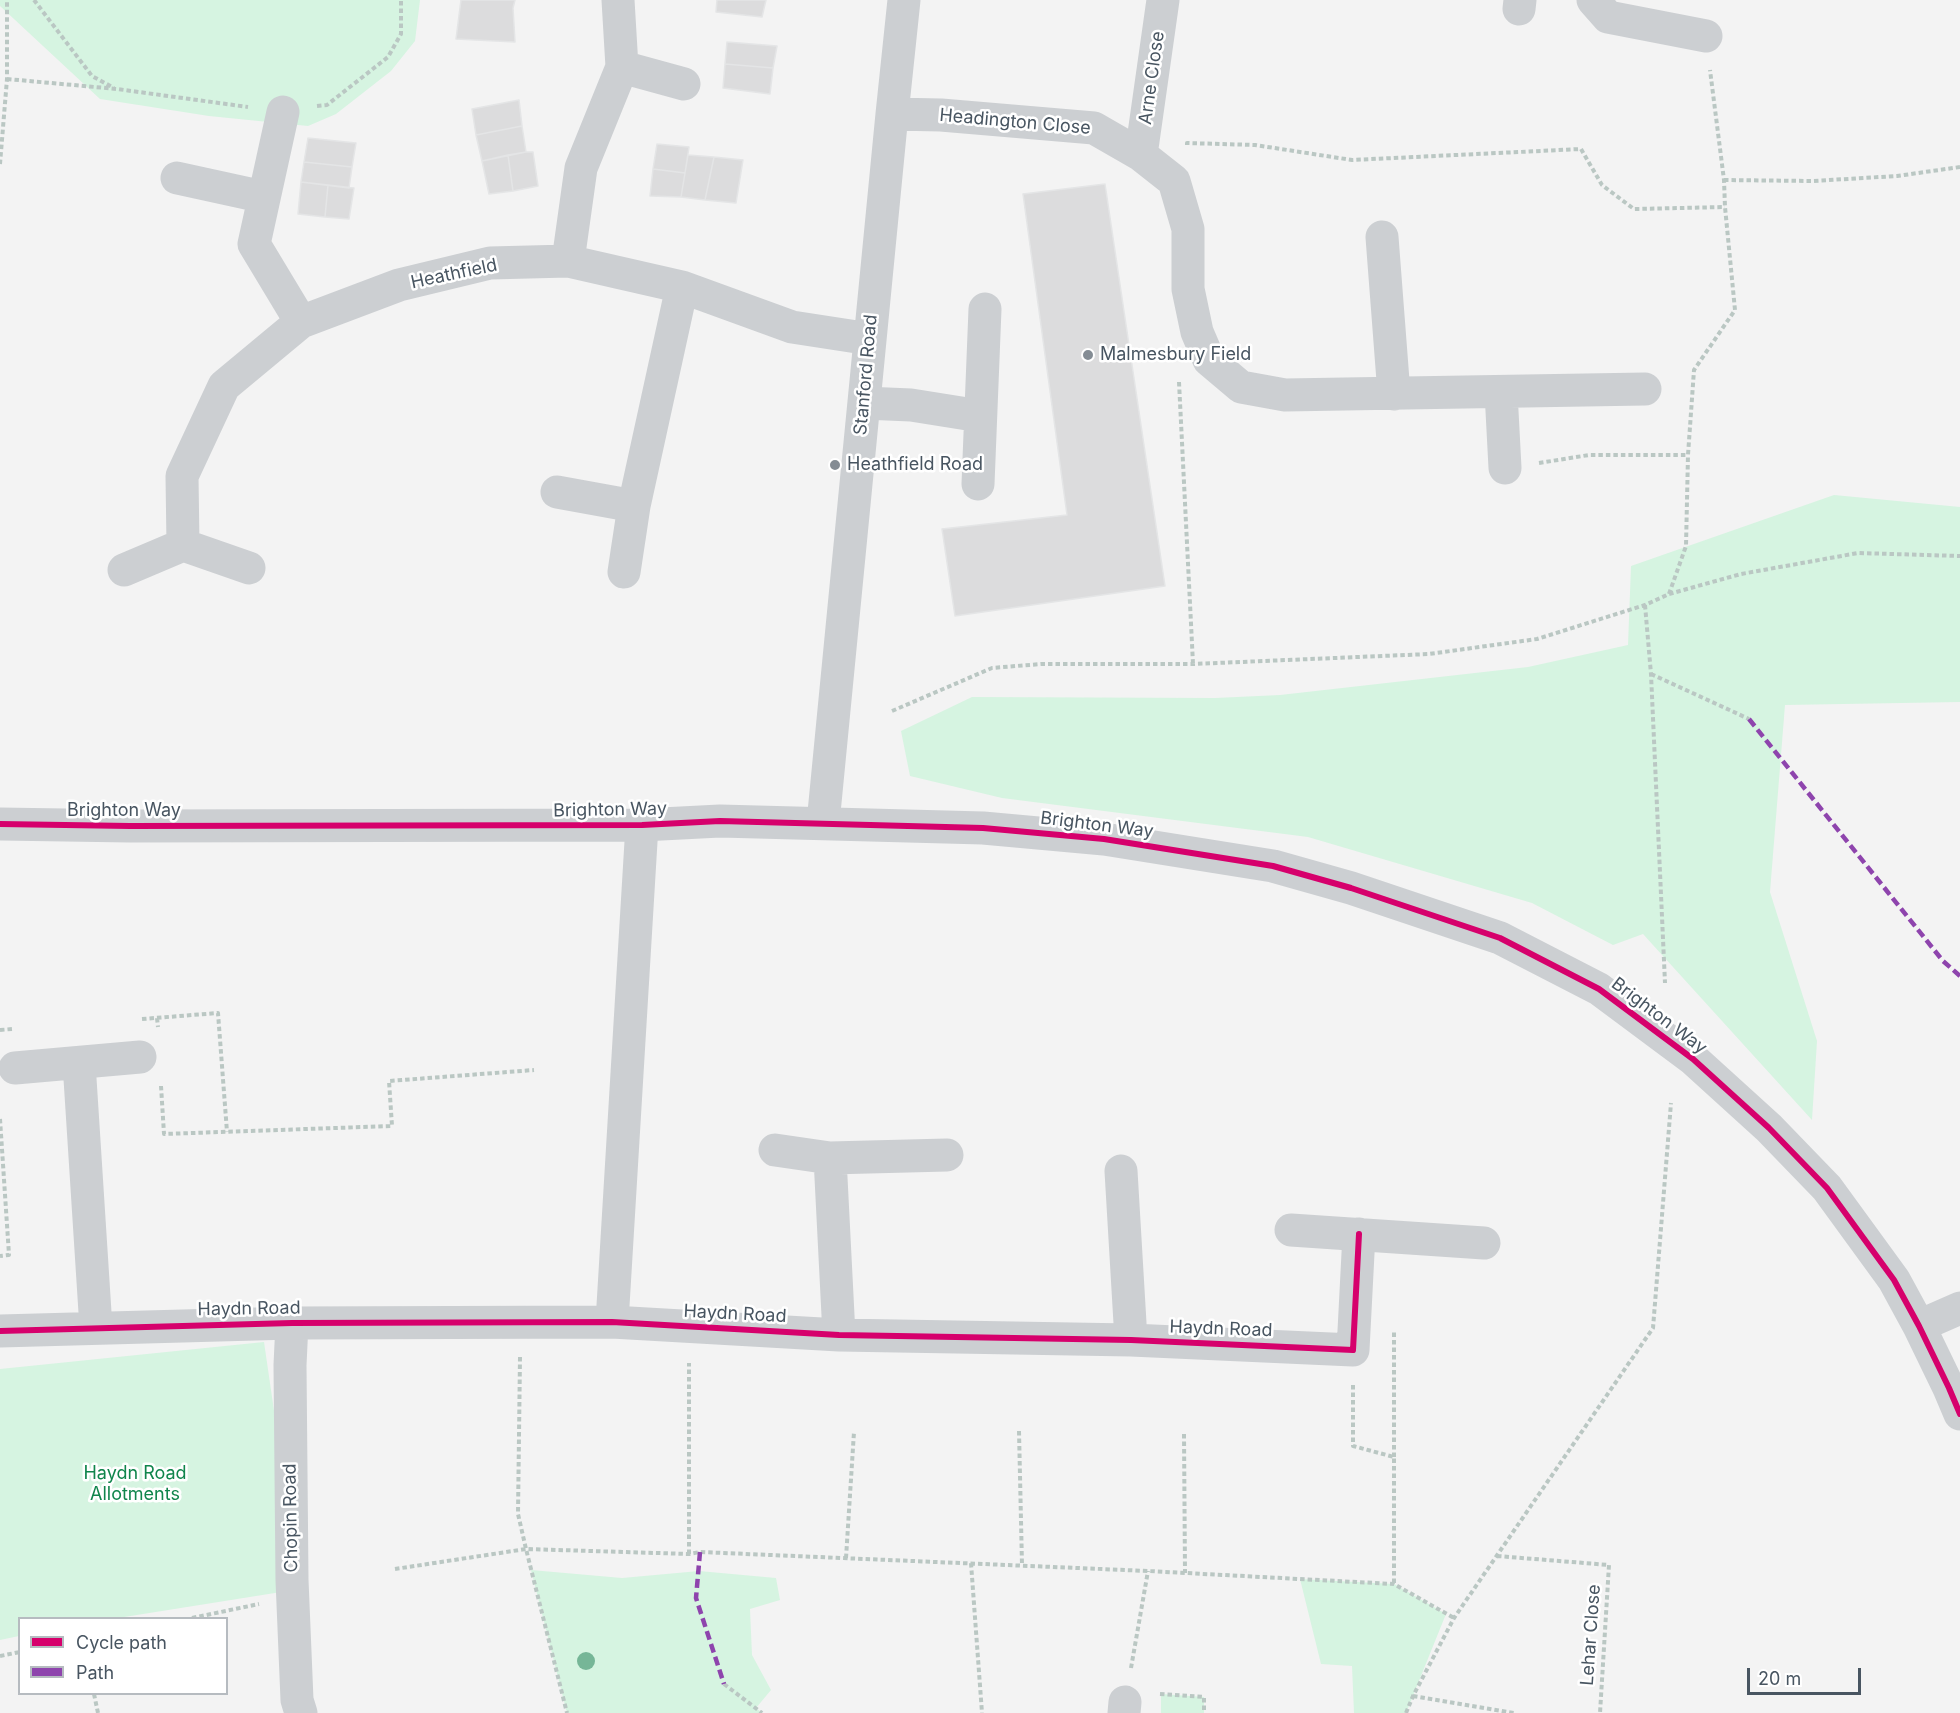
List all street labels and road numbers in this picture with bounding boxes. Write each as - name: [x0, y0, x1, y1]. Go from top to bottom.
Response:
- street label: Arne Close: [1135, 30, 1169, 126]
- street label: Headington Close: [938, 105, 1092, 139]
- street label: Heathfield: [409, 254, 499, 294]
- street label: Stanford Road: [850, 314, 882, 436]
- street label: Brighton Way: [553, 798, 667, 822]
- street label: Brighton Way: [67, 800, 181, 822]
- street label: Brighton Way: [1039, 807, 1155, 843]
- street label: Brighton Way: [1607, 973, 1711, 1059]
- street label: Haydn Road: [197, 1297, 301, 1321]
- street label: Haydn Road: [683, 1301, 787, 1327]
- street label: Haydn Road: [1169, 1316, 1273, 1342]
- street label: Chopin Road: [279, 1463, 303, 1573]
- street label: Lehar Close: [1577, 1584, 1605, 1686]

